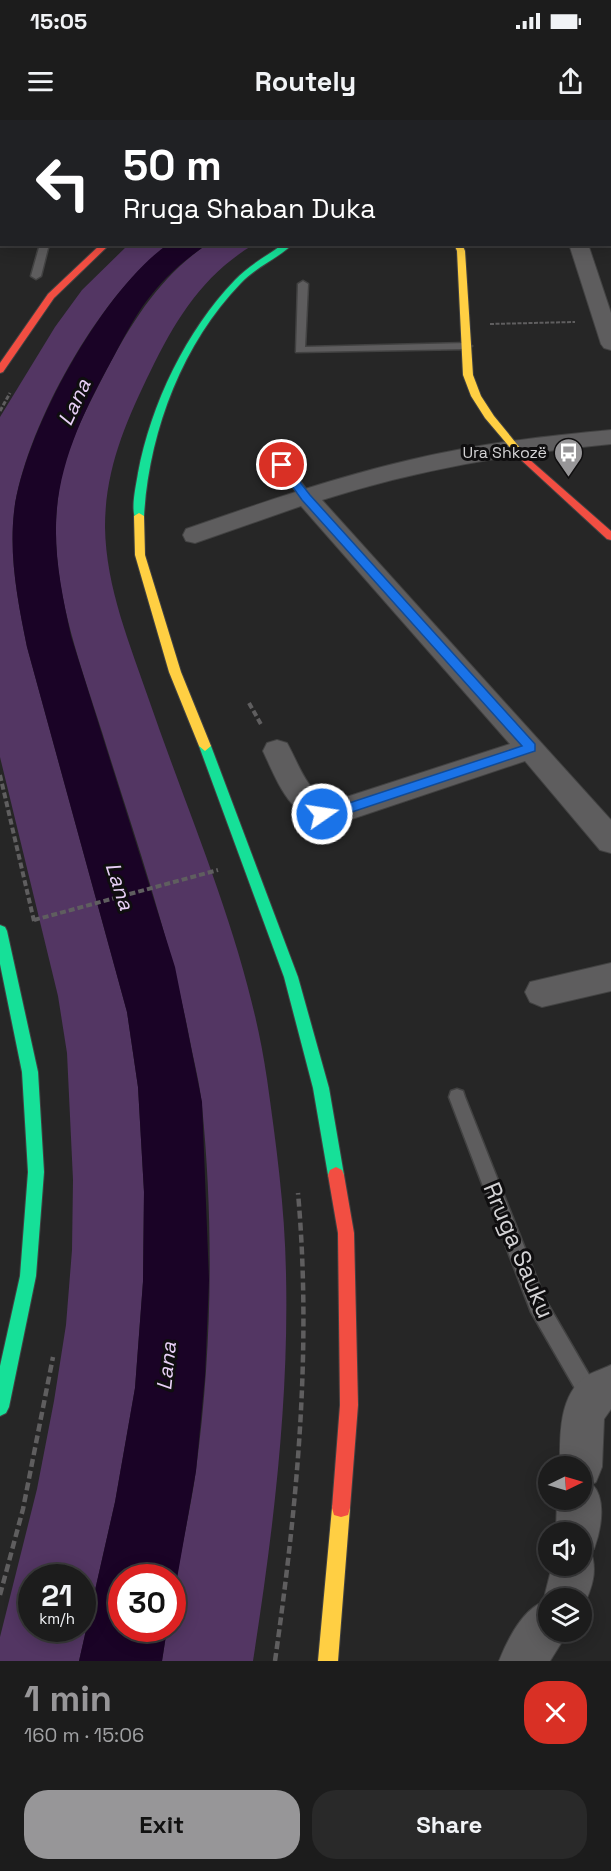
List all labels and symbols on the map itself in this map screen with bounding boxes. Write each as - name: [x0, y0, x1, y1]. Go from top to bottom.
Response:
- water label: Lana: [52, 373, 97, 430]
- bus stop icon: Ura Shkozë: [552, 436, 584, 478]
- pin: [256, 439, 307, 490]
- place label: Ura Shkozë: [462, 442, 547, 463]
- position arrow: [290, 782, 354, 846]
- water label: Lana: [100, 859, 141, 914]
- street label: Rruga Sauku: [476, 1177, 562, 1323]
- water label: Lana: [150, 1340, 182, 1392]
- north arrow: [538, 1456, 592, 1510]
- speed limit sign: 30: [108, 1564, 186, 1642]

